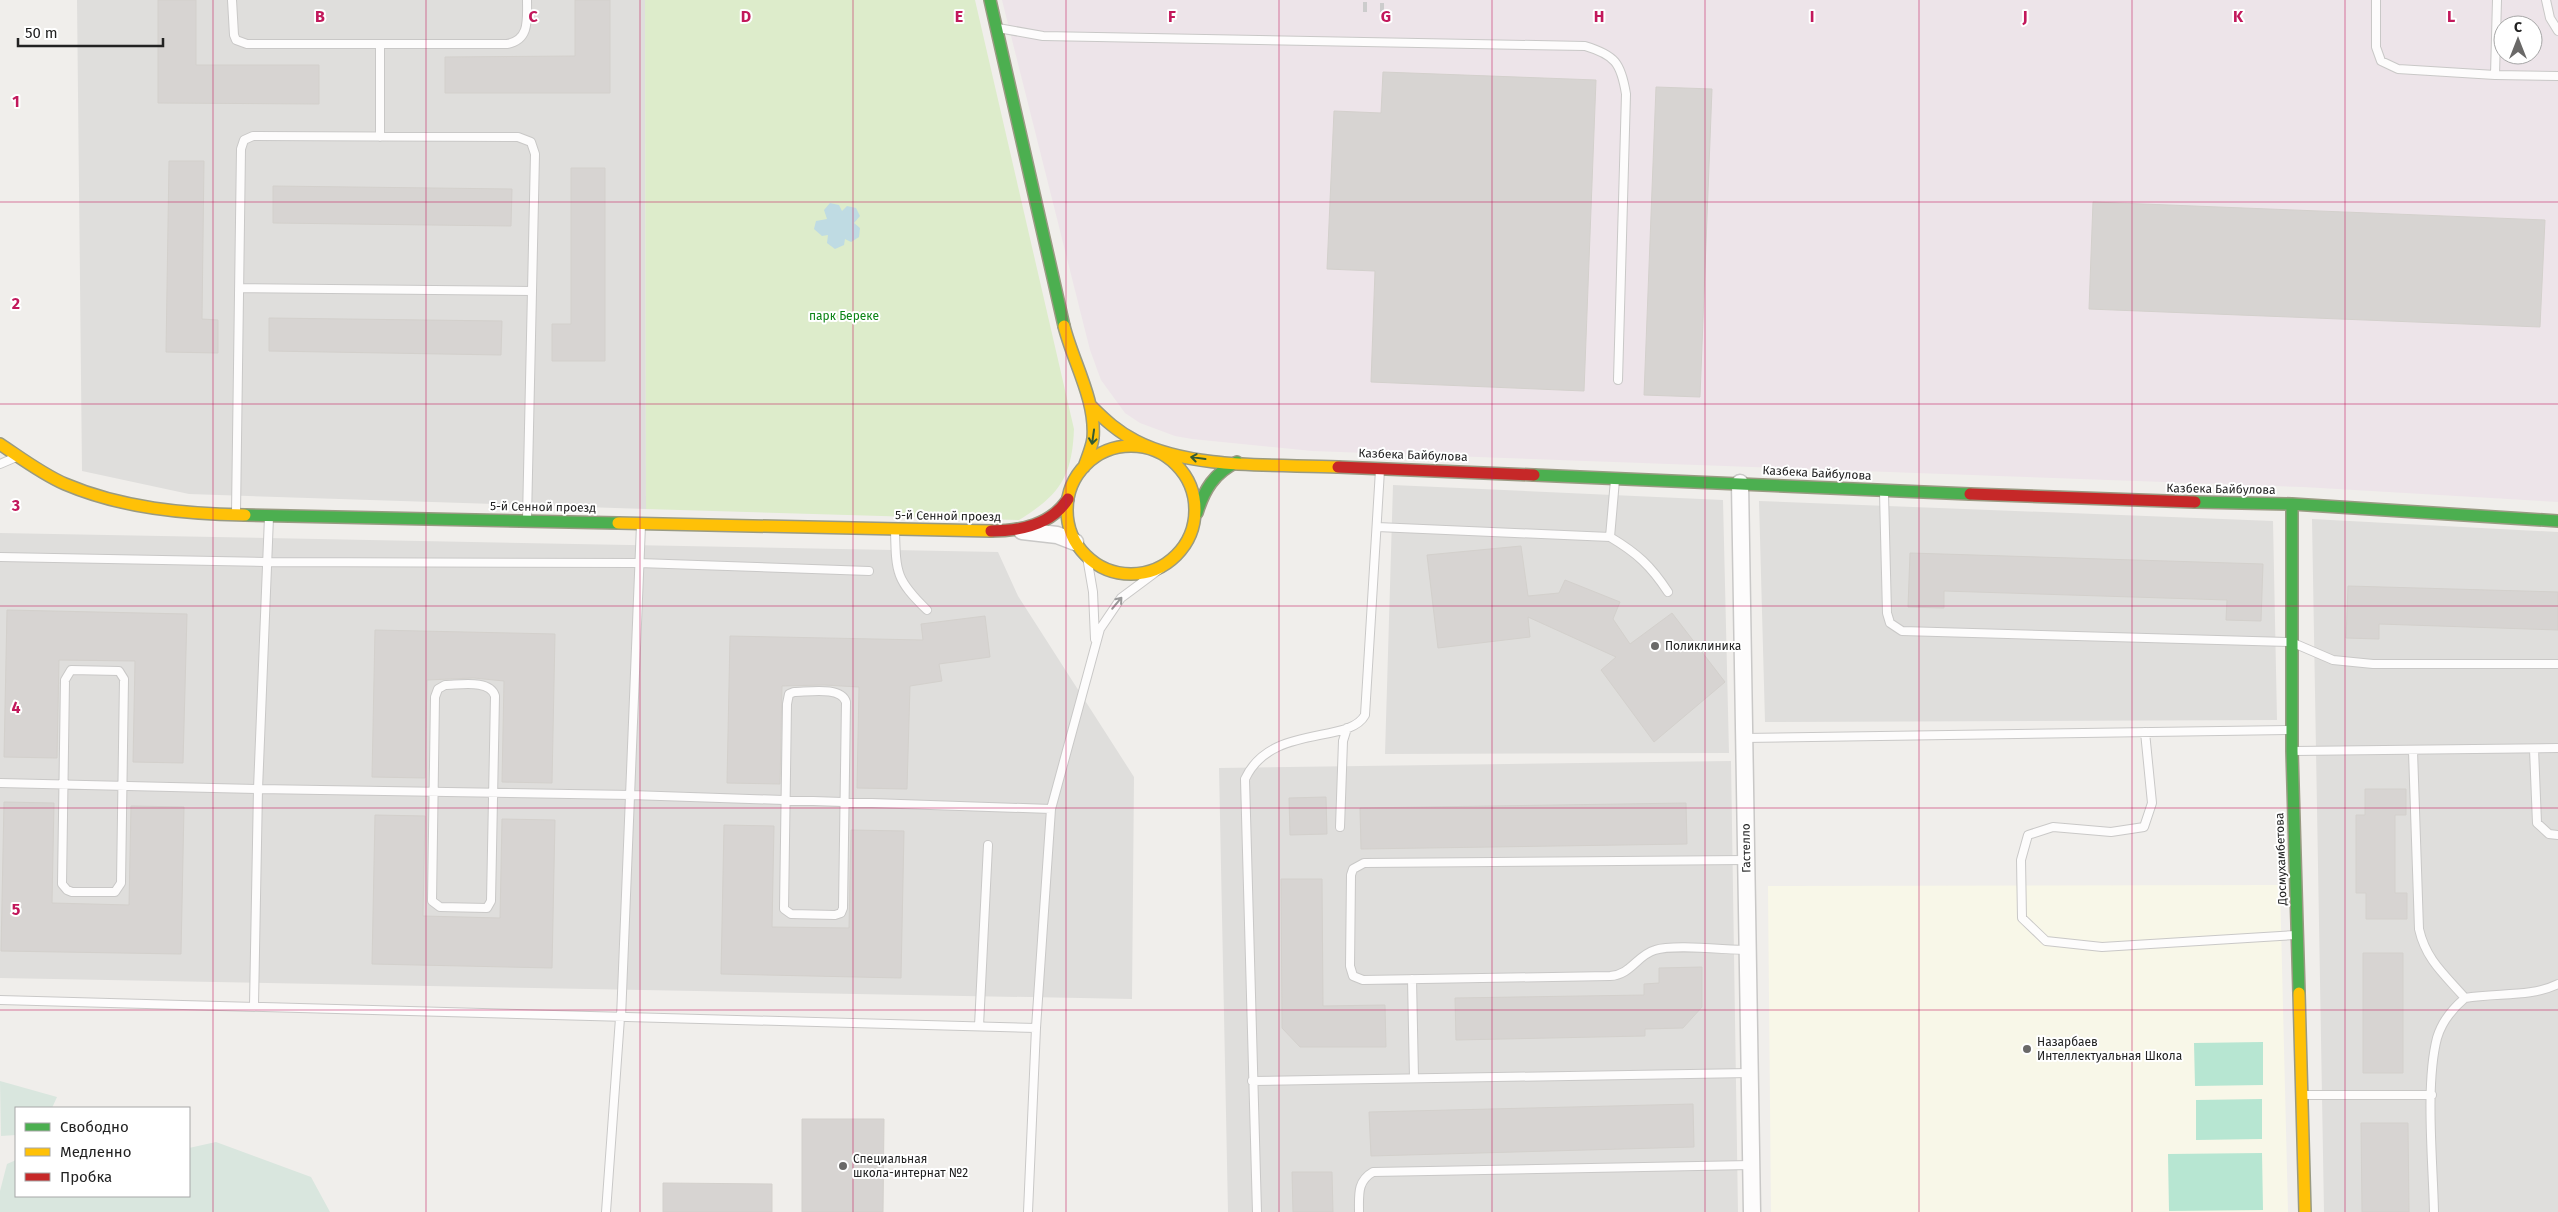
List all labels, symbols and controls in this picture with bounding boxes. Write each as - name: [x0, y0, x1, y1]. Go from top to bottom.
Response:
- text: B: [315, 7, 325, 26]
- text: C: [528, 7, 538, 26]
- text: D: [741, 7, 751, 26]
- text: E: [955, 7, 963, 26]
- text: F: [1168, 7, 1176, 26]
- text: G: [1381, 7, 1391, 26]
- text: H: [1594, 7, 1604, 26]
- text: I: [1810, 7, 1814, 26]
- text: J: [2021, 7, 2028, 26]
- text: K: [2233, 7, 2244, 26]
- text: L: [2447, 7, 2455, 26]
- scale bar: [18, 15, 162, 47]
- north arrow: [2493, 15, 2543, 65]
- text: С: [2514, 19, 2522, 36]
- text: 50 m: [25, 24, 58, 42]
- text: 1: [12, 92, 20, 111]
- text: 2: [12, 294, 20, 313]
- park label: парк Береке: [809, 309, 879, 323]
- one-way arrow: [1087, 428, 1097, 444]
- street label: Казбека Байбулова: [1358, 446, 1468, 464]
- one-way arrow: [1190, 453, 1206, 463]
- street label: Казбека Байбулова: [1762, 463, 1872, 483]
- street label: Казбека Байбулова: [2166, 481, 2276, 497]
- text: 3: [11, 496, 20, 515]
- street label: 5-й Сенной проезд: [490, 499, 596, 515]
- street label: 5-й Сенной проезд: [895, 508, 1001, 524]
- one-way arrow: [1111, 597, 1122, 610]
- place label: Поликлиника: [1665, 639, 1741, 653]
- marker: Поликлиника: [1649, 640, 1661, 652]
- text: 4: [11, 698, 21, 717]
- street label: Досмухамбетова: [2272, 812, 2290, 907]
- street label: Гастелло: [1739, 823, 1753, 873]
- text: 5: [12, 900, 21, 919]
- place label: Назарбаев Интеллектуальная Школа: [2037, 1035, 2182, 1063]
- marker: Назарбаев Интеллектуальная Школа: [2021, 1043, 2033, 1055]
- legend: [15, 1107, 190, 1197]
- text: Свободно: [60, 1118, 129, 1136]
- text: Медленно: [60, 1143, 132, 1161]
- place label: Специальная школа-интернат №2: [853, 1152, 968, 1180]
- marker: Специальная школа-интернат №2: [837, 1160, 849, 1172]
- text: Пробка: [60, 1168, 112, 1186]

